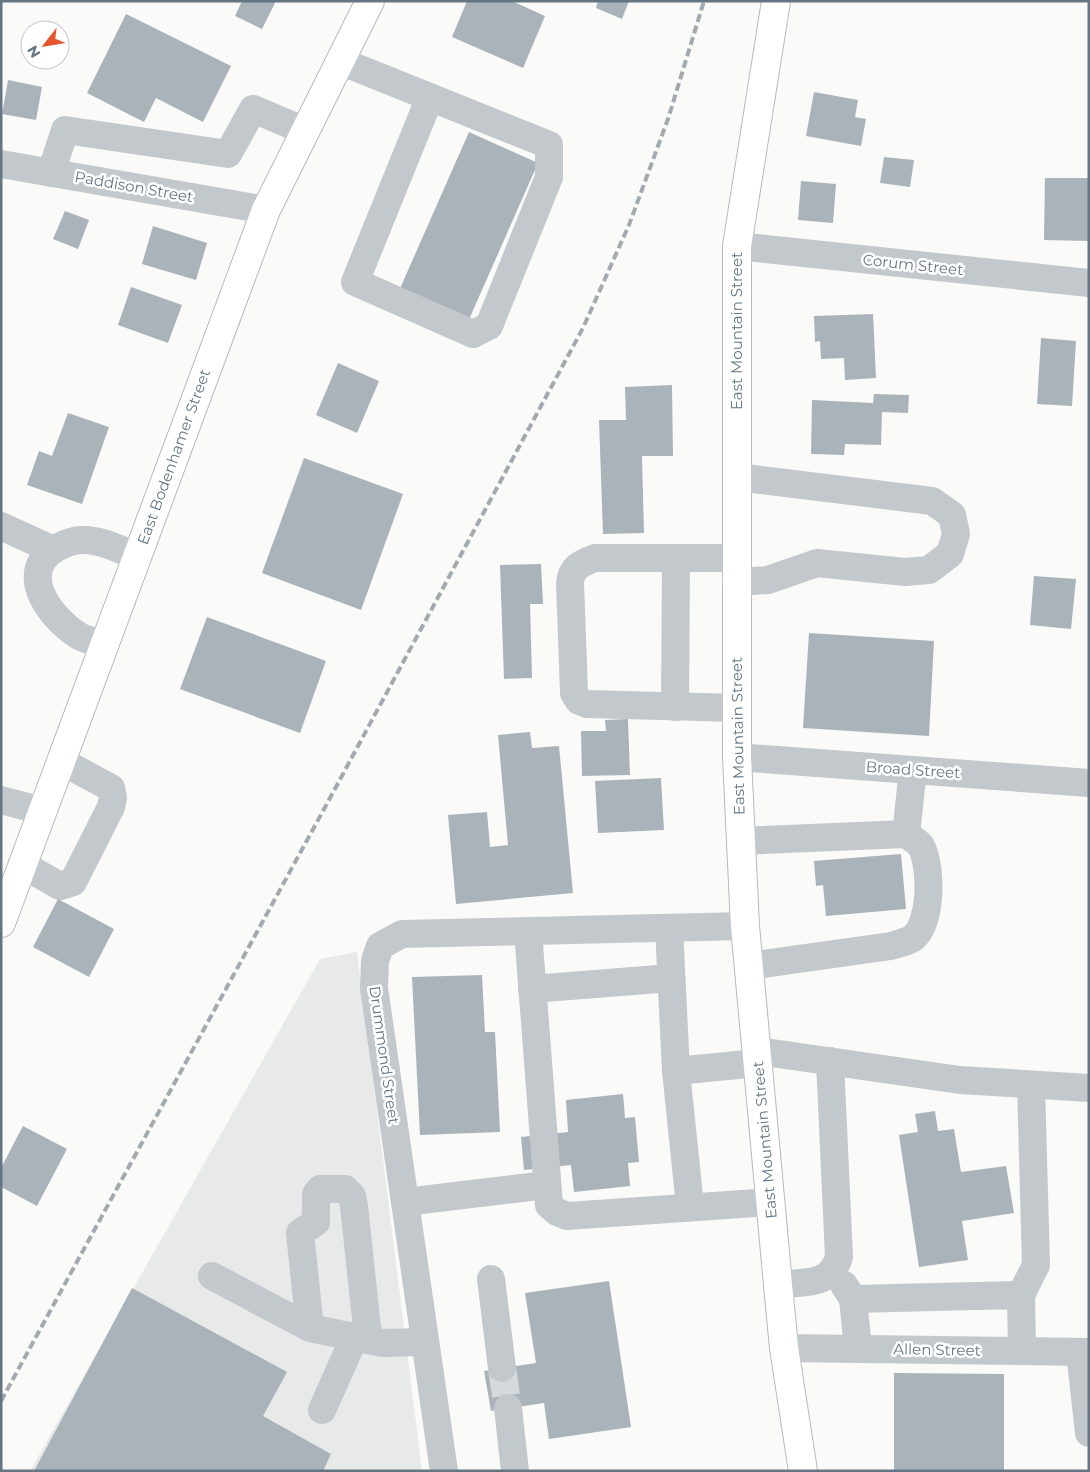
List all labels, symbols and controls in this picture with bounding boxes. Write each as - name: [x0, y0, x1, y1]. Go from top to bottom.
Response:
- north arrow: [20, 20, 70, 70]
- text: N: [23, 42, 44, 61]
- street label: Paddison Street: [73, 167, 195, 206]
- street label: Corum Street: [862, 250, 964, 279]
- street label: East Mountain Street: [727, 252, 746, 410]
- street label: East Bodenhamer Street: [133, 366, 214, 547]
- street label: East Mountain Street: [727, 657, 748, 815]
- street label: Broad Street: [865, 757, 961, 782]
- street label: Drummond Street: [365, 985, 404, 1125]
- street label: East Mountain Street: [748, 1060, 781, 1220]
- street label: Allen Street: [893, 1339, 981, 1360]

